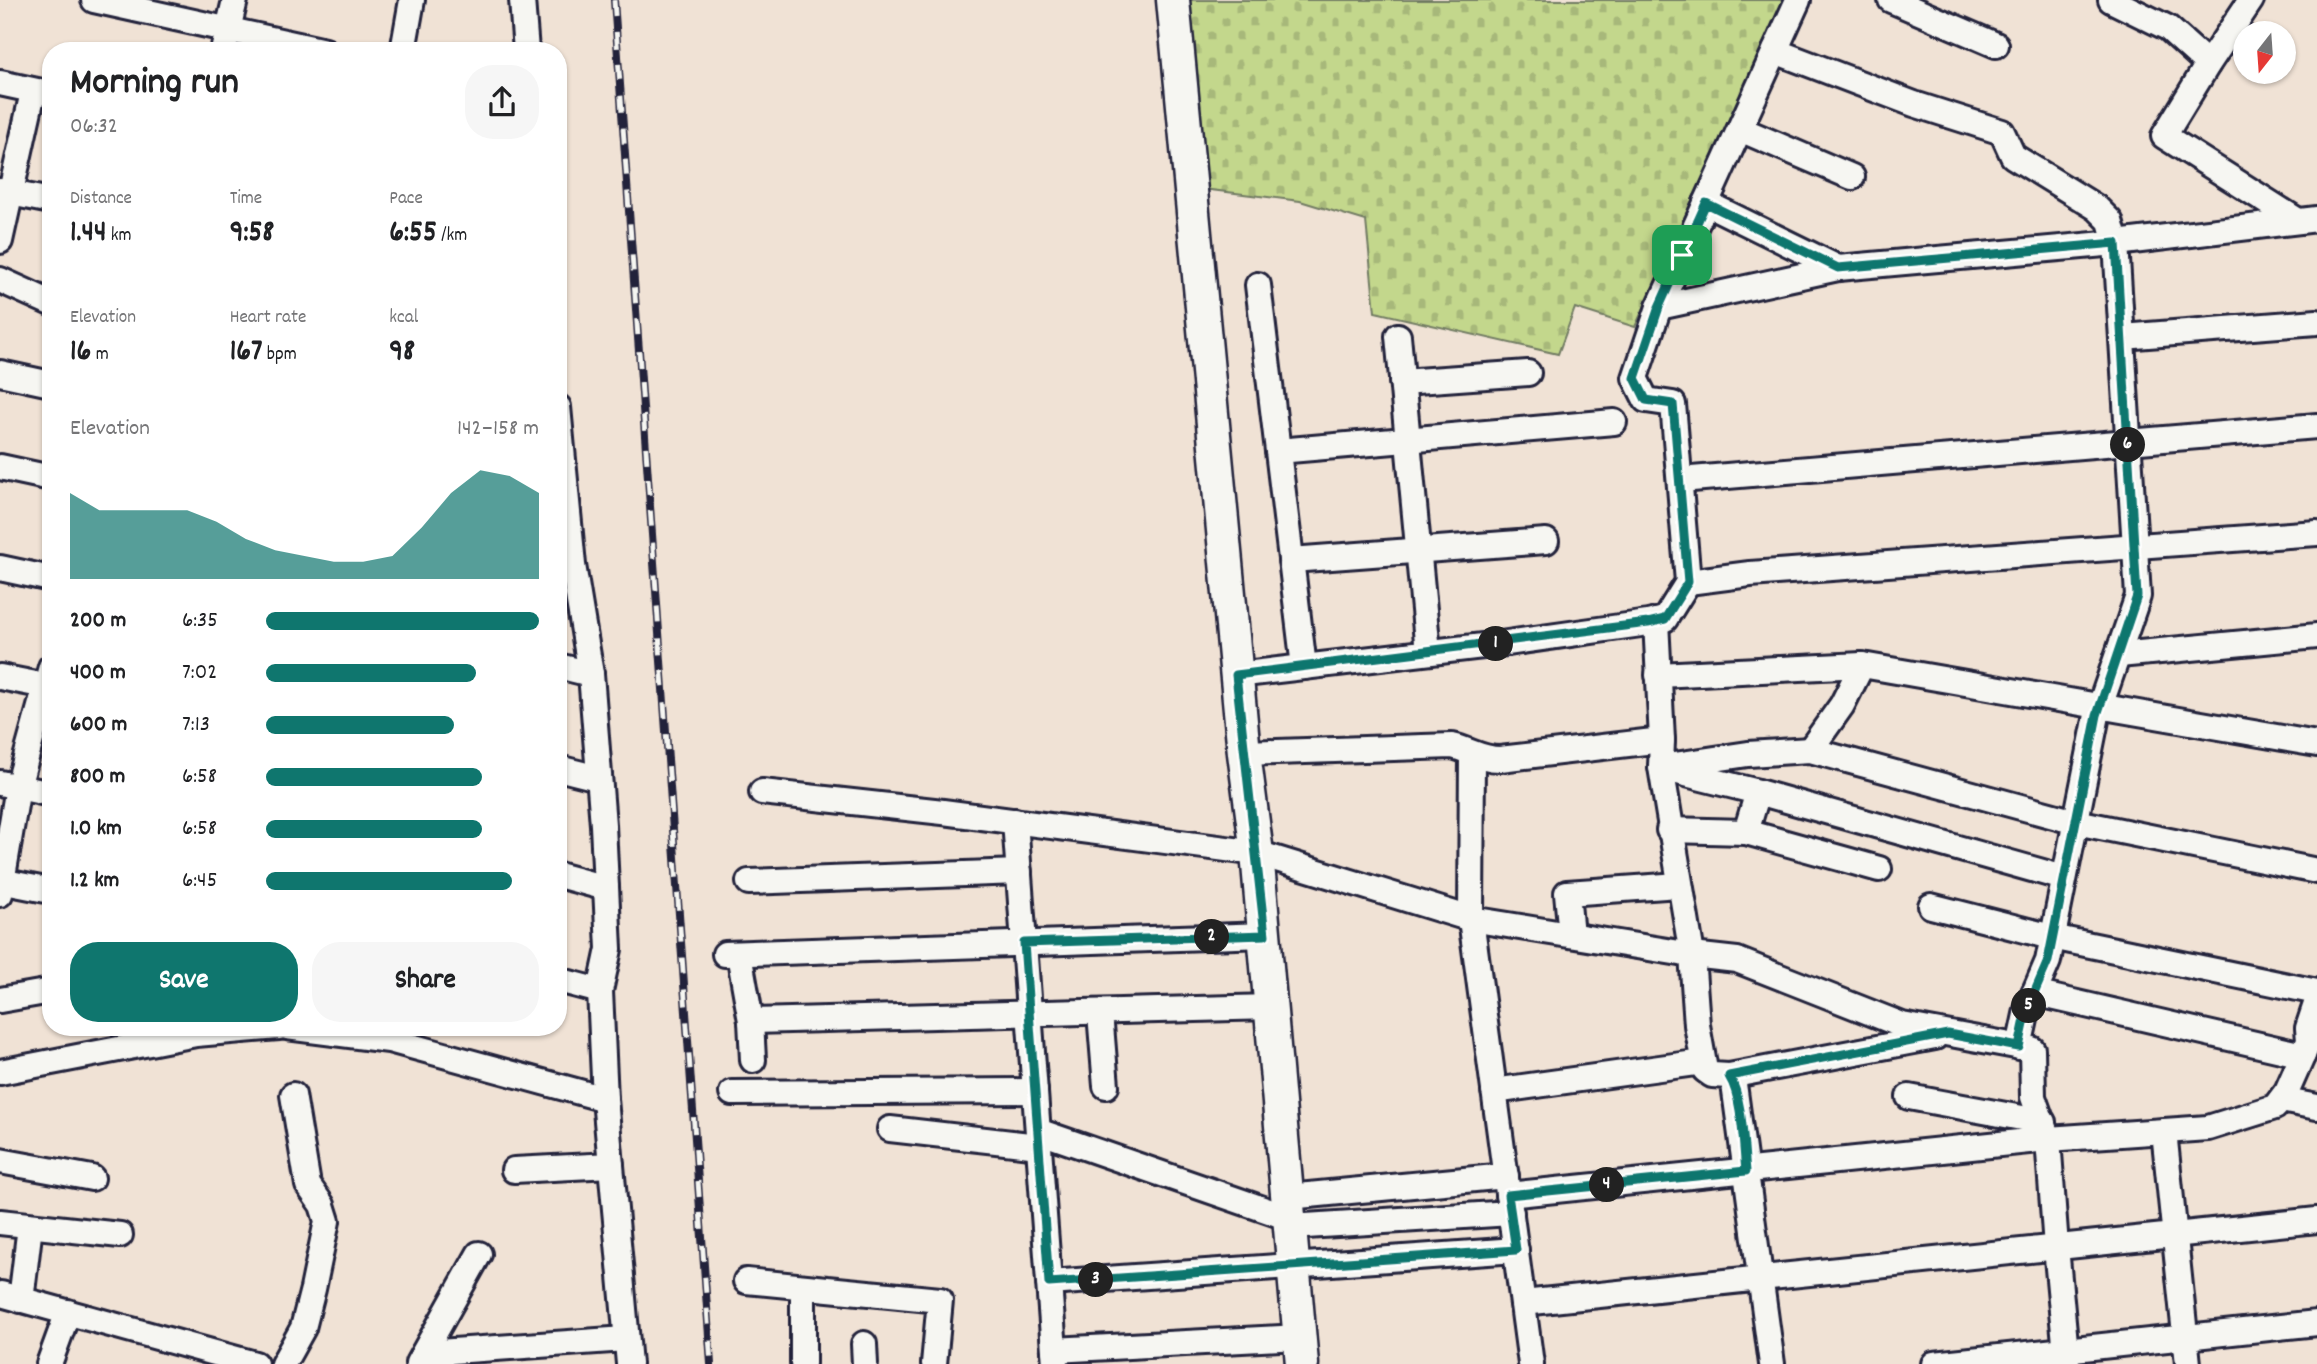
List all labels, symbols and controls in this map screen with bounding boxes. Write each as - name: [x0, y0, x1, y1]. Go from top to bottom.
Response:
- north arrow: [2233, 21, 2296, 84]
- map controls: [2233, 21, 2296, 84]
- text: Morning run: [70, 57, 239, 112]
- button: share: [465, 65, 539, 139]
- text: 06:32: [70, 111, 118, 144]
- text: Distance: [70, 186, 132, 213]
- text: Time: [230, 186, 262, 213]
- text: Pace: [389, 186, 423, 213]
- text: 1.44: [70, 213, 106, 256]
- text: 9:58: [230, 213, 274, 256]
- text: 6:55: [389, 213, 437, 256]
- text: km: [106, 223, 132, 250]
- text: /km: [437, 223, 467, 250]
- pin: [1652, 225, 1712, 285]
- icon: arrive: [1663, 236, 1701, 274]
- text: Elevation: [70, 305, 136, 332]
- text: Heart rate: [230, 305, 306, 332]
- text: kcal: [389, 305, 418, 332]
- text: 16: [70, 332, 91, 375]
- text: 167: [230, 332, 262, 375]
- text: 98: [389, 332, 415, 375]
- text: m: [91, 342, 109, 369]
- text: bpm: [262, 342, 297, 369]
- text: Elevation: [70, 413, 150, 446]
- text: 142–158 m: [457, 413, 539, 446]
- pin: 6: [2110, 428, 2146, 462]
- text: 6: [2123, 431, 2132, 458]
- text: 200 m: [70, 605, 126, 638]
- text: 6:35: [182, 605, 218, 638]
- pin: 1: [1478, 626, 1514, 662]
- text: 1: [1493, 630, 1498, 657]
- text: 400 m: [70, 657, 126, 690]
- text: 7:02: [182, 657, 217, 690]
- text: 600 m: [70, 709, 127, 742]
- text: 7:13: [182, 709, 210, 742]
- text: 800 m: [70, 761, 125, 794]
- text: 6:58: [182, 761, 217, 794]
- text: 1.0 km: [70, 813, 122, 846]
- text: 6:58: [182, 813, 217, 846]
- text: 1.2 km: [70, 865, 119, 898]
- text: 6:45: [182, 865, 217, 898]
- pin: 2: [1194, 920, 1230, 954]
- text: 2: [1207, 923, 1216, 950]
- button: Save: [70, 942, 298, 1022]
- button: Share: [312, 942, 539, 1022]
- pin: 5: [2011, 988, 2046, 1024]
- text: 5: [2024, 992, 2033, 1019]
- pin: 4: [1590, 1168, 1624, 1202]
- text: 4: [1603, 1171, 1610, 1198]
- pin: 3: [1078, 1262, 1114, 1298]
- text: 3: [1091, 1266, 1100, 1293]

